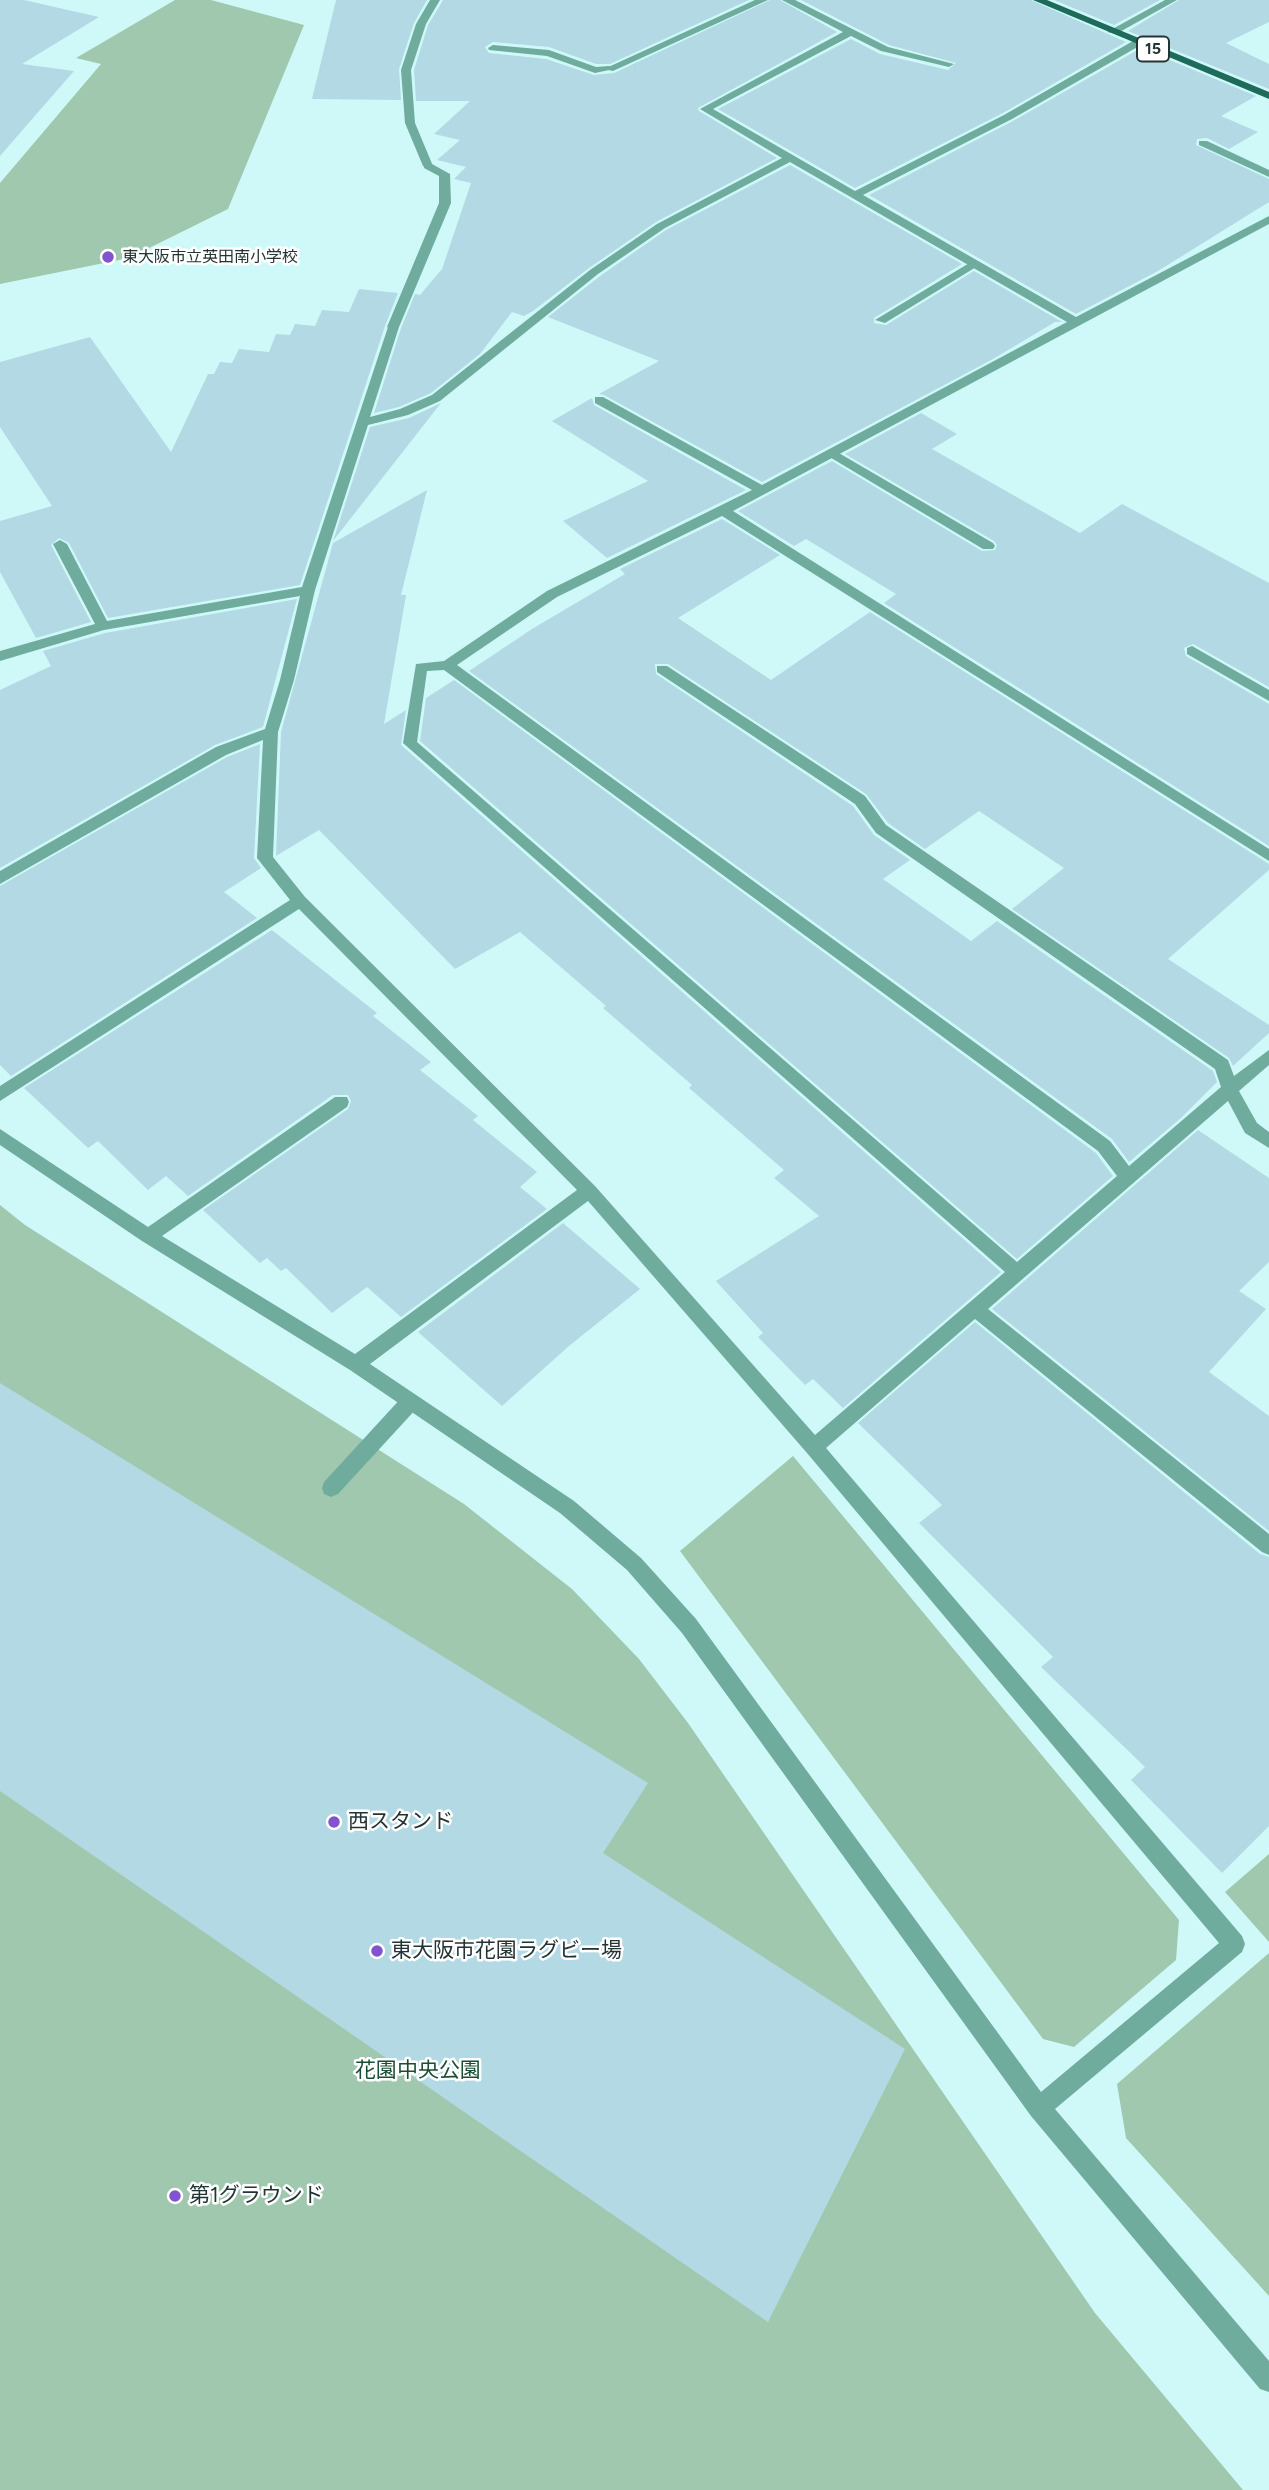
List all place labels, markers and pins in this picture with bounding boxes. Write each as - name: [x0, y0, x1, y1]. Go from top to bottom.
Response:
- place label: 東大阪市立英田南小学校: [122, 247, 298, 267]
- marker: 東大阪市立英田南小学校: [100, 249, 116, 265]
- place label: 西スタンド: [348, 1809, 453, 1835]
- marker: 西スタンド: [326, 1814, 342, 1830]
- place label: 東大阪市花園ラグビー場: [391, 1938, 622, 1964]
- marker: 東大阪市花園ラグビー場: [369, 1943, 385, 1959]
- place label: 第1グラウンド: [189, 2183, 324, 2209]
- marker: 第1グラウンド: [167, 2188, 183, 2204]

